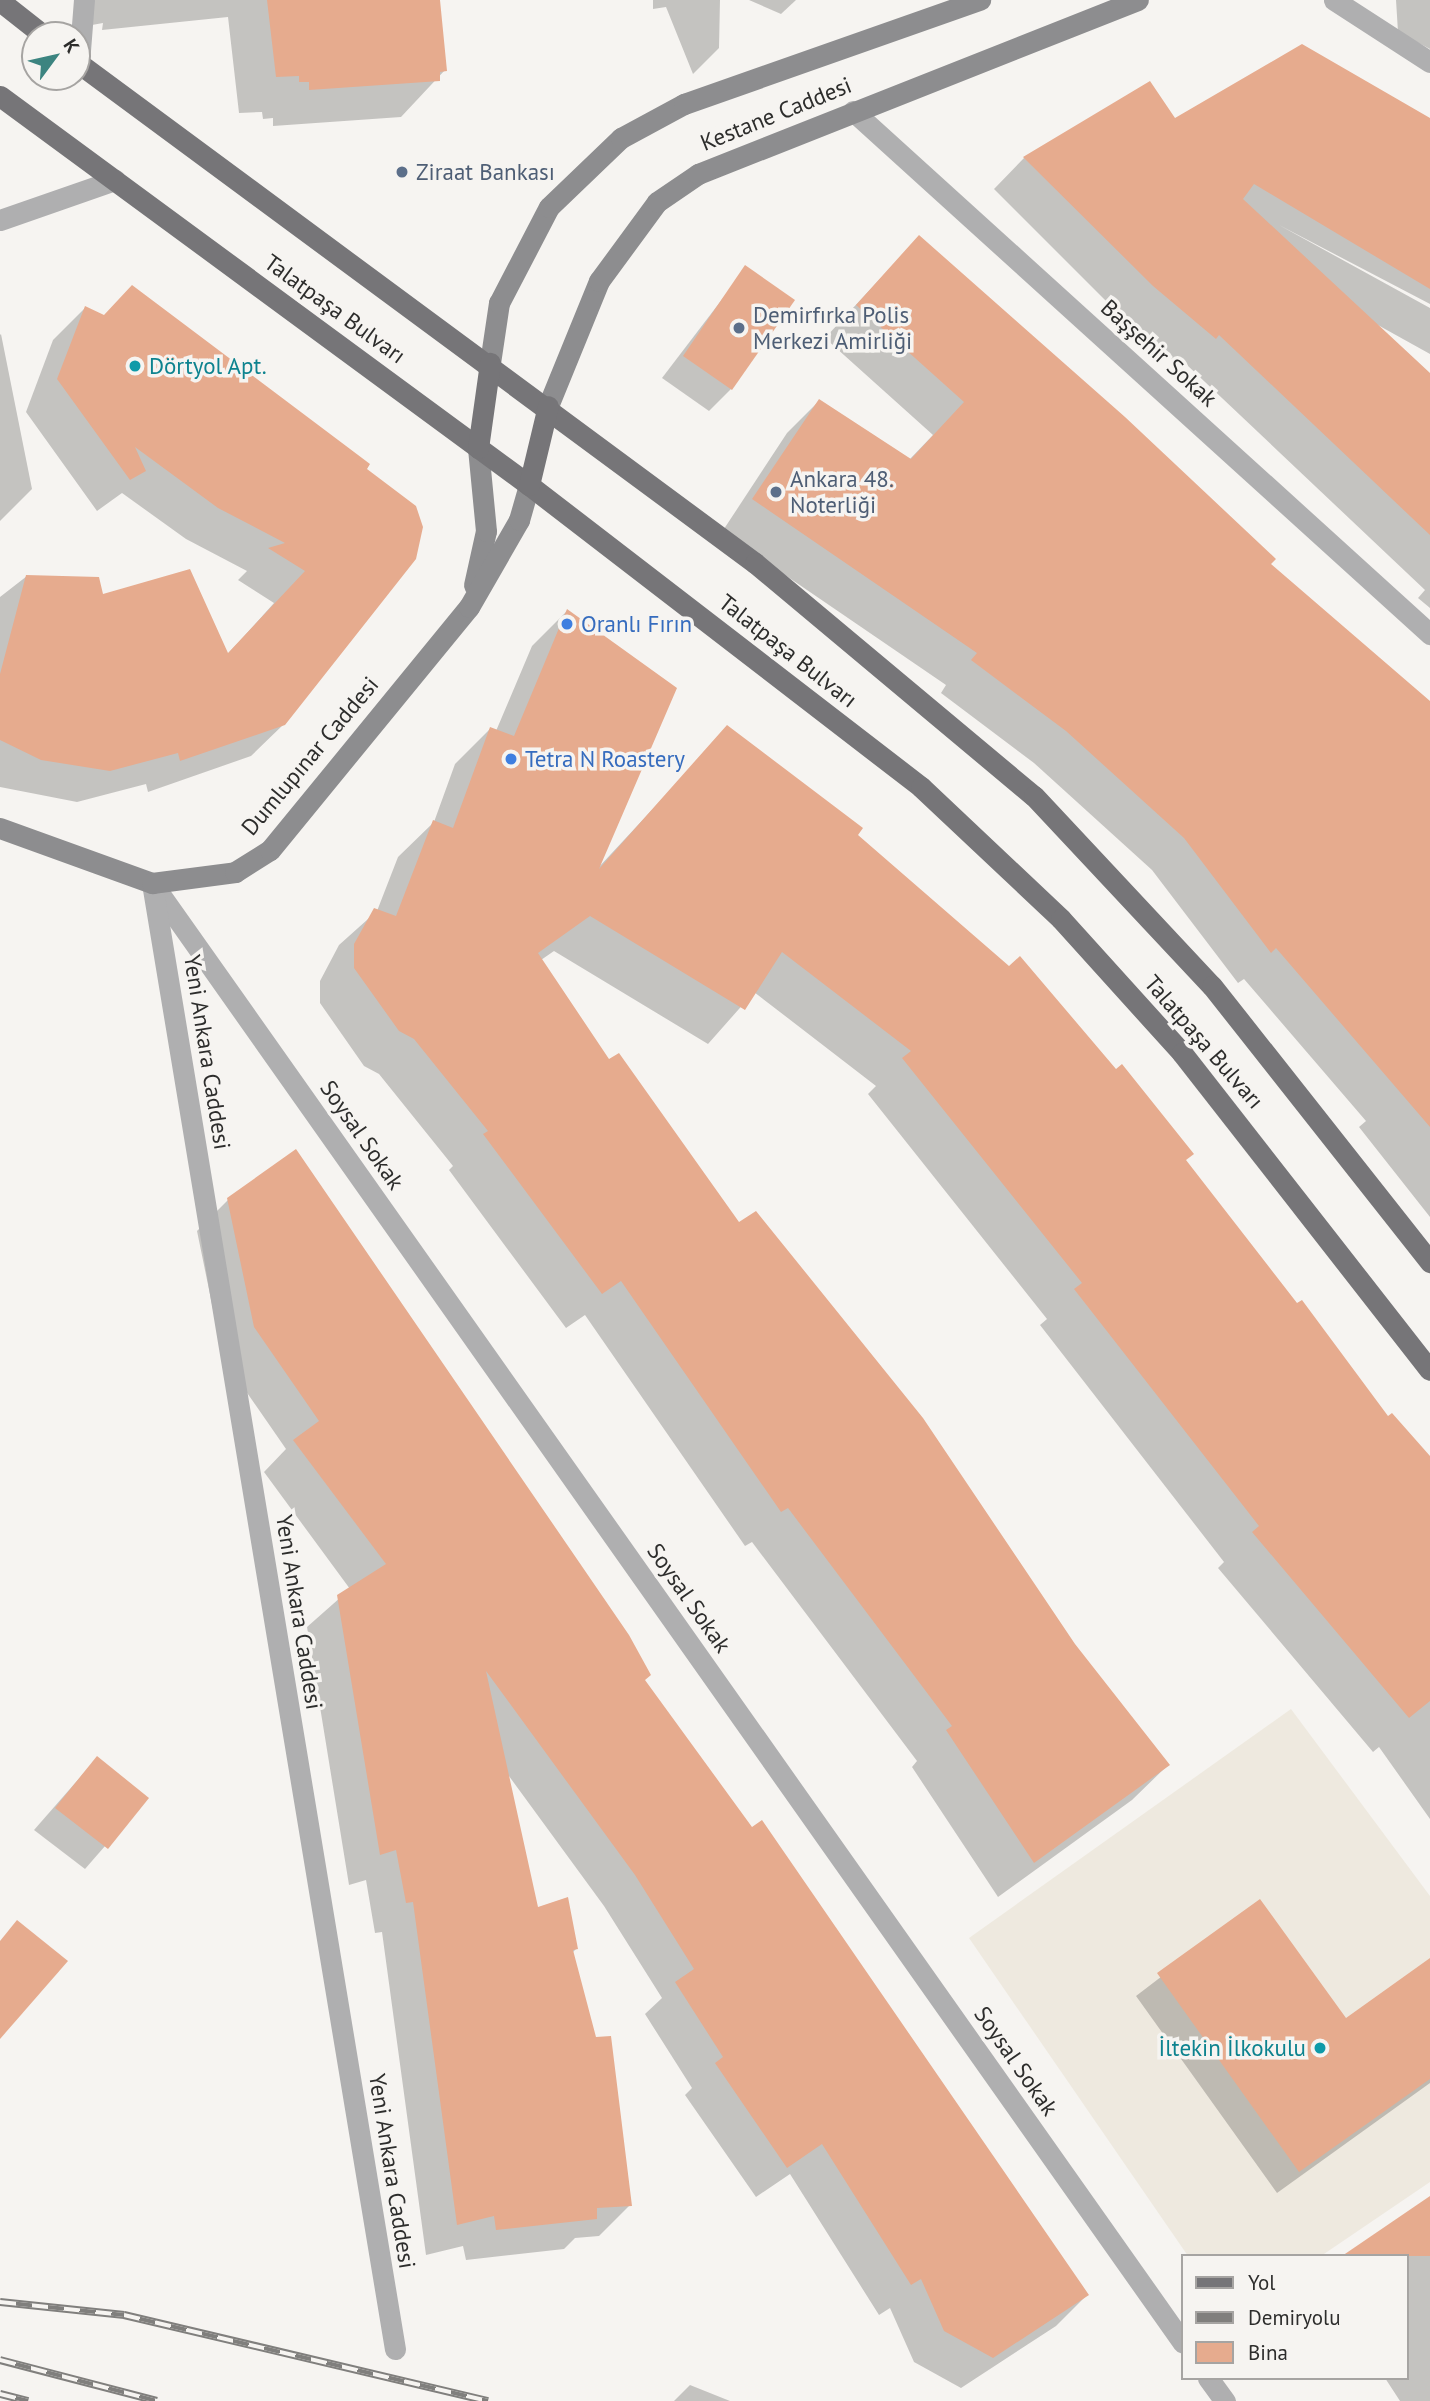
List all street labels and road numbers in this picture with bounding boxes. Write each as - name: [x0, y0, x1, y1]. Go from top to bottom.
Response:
- street label: Kestane Caddesi: [697, 71, 855, 157]
- street label: Talatpaşa Bulvarı: [259, 249, 411, 369]
- street label: Başşehir Sokak: [1095, 294, 1223, 412]
- street label: Talatpaşa Bulvarı: [713, 588, 863, 714]
- street label: Dumlupınar Caddesi: [236, 671, 384, 841]
- street label: Yeni Ankara Caddesi: [178, 952, 236, 1152]
- street label: Talatpaşa Bulvarı: [1139, 970, 1269, 1114]
- street label: Soysal Sokak: [314, 1075, 410, 1195]
- street label: Yeni Ankara Caddesi: [270, 1512, 328, 1712]
- street label: Soysal Sokak: [641, 1538, 737, 1658]
- street label: Soysal Sokak: [968, 2001, 1064, 2121]
- street label: Yeni Ankara Caddesi: [363, 2071, 421, 2271]

